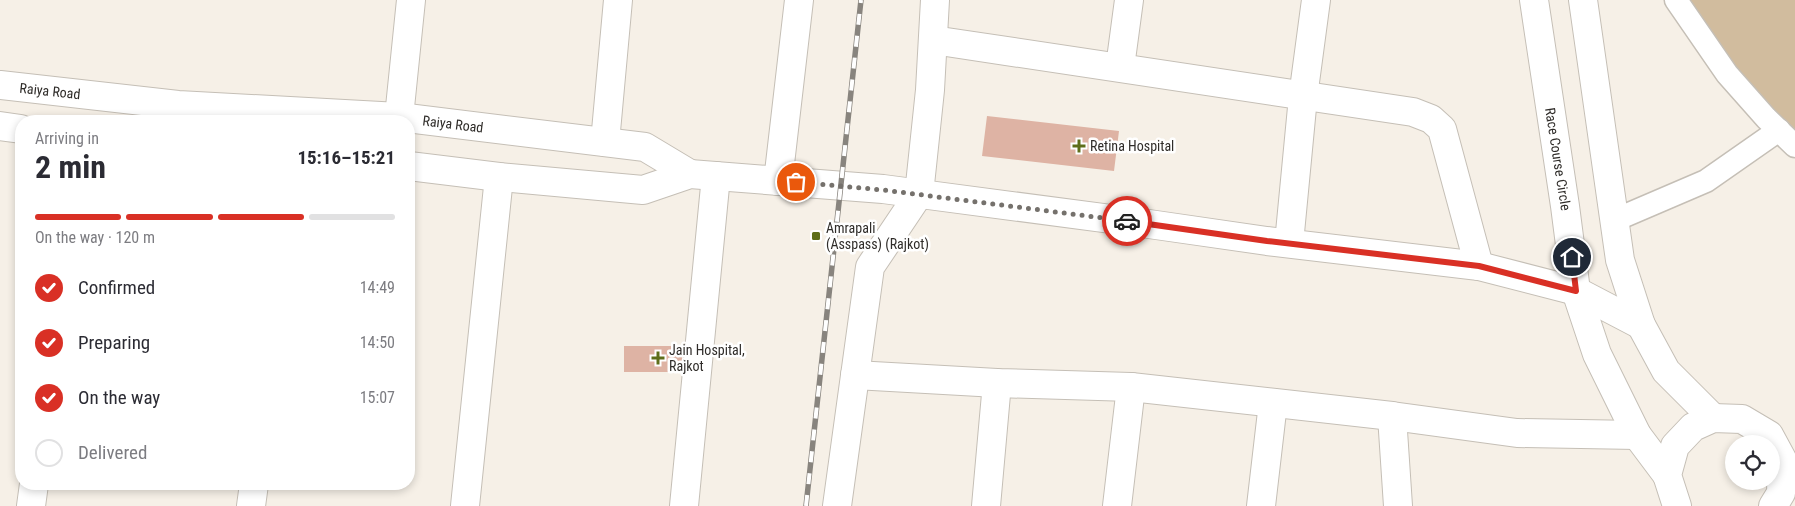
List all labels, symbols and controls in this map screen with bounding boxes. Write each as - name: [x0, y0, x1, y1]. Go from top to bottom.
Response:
- street label: Raiya Road: [19, 80, 81, 102]
- street label: Race Course Circle: [1542, 106, 1574, 212]
- street label: Raiya Road: [422, 112, 484, 136]
- text: Arriving in: [35, 129, 99, 148]
- place label: Retina Hospital: [1090, 138, 1174, 154]
- marker: Retina Hospital: [1072, 139, 1086, 153]
- text: 15:16–15:21: [297, 146, 395, 169]
- text: 2 min: [35, 148, 106, 186]
- pin: [775, 161, 817, 203]
- icon: bag: [782, 168, 810, 196]
- courier: [1102, 196, 1152, 246]
- icon: car: [1113, 207, 1141, 235]
- place label: Amrapali (Asspass) (Rajkot): [826, 220, 929, 253]
- text: On the way · 120 m: [35, 228, 155, 247]
- marker: Amrapali (Asspass) (Rajkot): [810, 230, 822, 242]
- pin: [1551, 236, 1593, 278]
- icon: home: [1558, 243, 1586, 271]
- icon: check: [35, 274, 63, 302]
- text: Confirmed: [78, 276, 155, 299]
- text: 14:49: [360, 278, 395, 297]
- icon: check: [35, 329, 63, 357]
- text: Preparing: [78, 331, 150, 354]
- text: 14:50: [360, 333, 395, 352]
- place label: Jain Hospital, Rajkot: [669, 342, 745, 374]
- marker: Jain Hospital, Rajkot: [651, 351, 665, 365]
- icon: check: [35, 384, 63, 412]
- text: On the way: [78, 386, 160, 409]
- text: 15:07: [360, 388, 395, 407]
- map controls: [1725, 435, 1780, 490]
- button: locate: [1725, 435, 1780, 490]
- text: Delivered: [78, 441, 147, 464]

